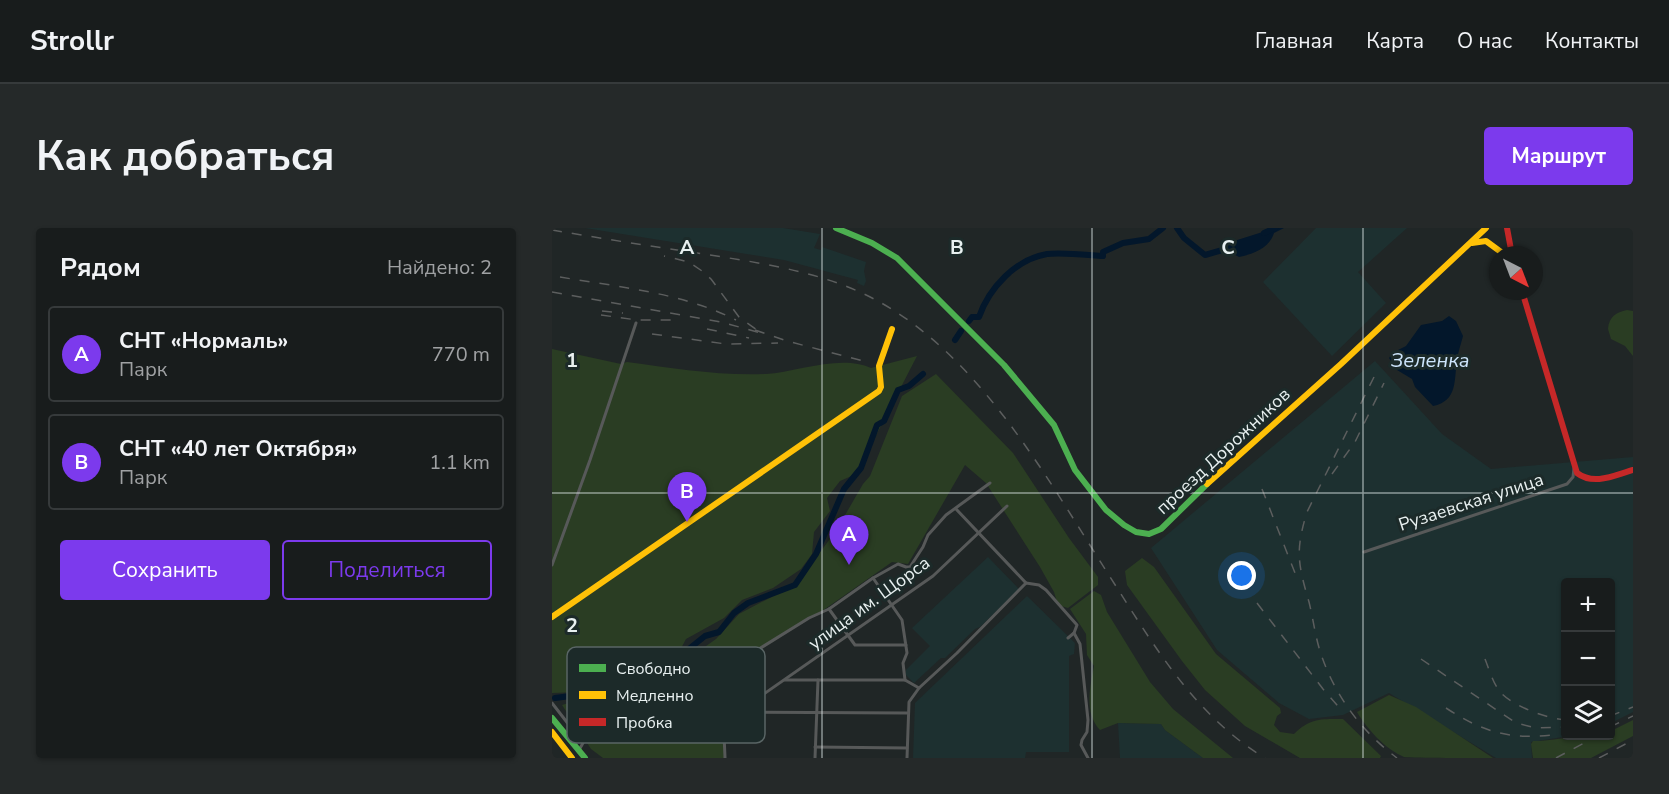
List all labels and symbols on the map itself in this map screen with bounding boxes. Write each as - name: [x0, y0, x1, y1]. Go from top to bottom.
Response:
- text: A: [680, 234, 695, 261]
- text: B: [950, 234, 964, 261]
- text: C: [1221, 234, 1235, 261]
- north arrow: [1489, 246, 1543, 300]
- text: 1: [566, 347, 578, 374]
- water label: Зеленка: [1391, 347, 1470, 374]
- street label: проезд Дорожников: [1151, 382, 1295, 520]
- street label: Рузаевская улица: [1395, 467, 1547, 537]
- pin: B: [668, 472, 706, 522]
- pin: A: [830, 516, 868, 565]
- street label: улица им. Щорса: [803, 551, 935, 655]
- your location: [1227, 561, 1256, 590]
- text: 2: [566, 612, 578, 639]
- legend: [567, 647, 765, 743]
- text: Свободно: [616, 658, 691, 680]
- text: Медленно: [616, 685, 694, 707]
- text: Пробка: [616, 712, 673, 734]

